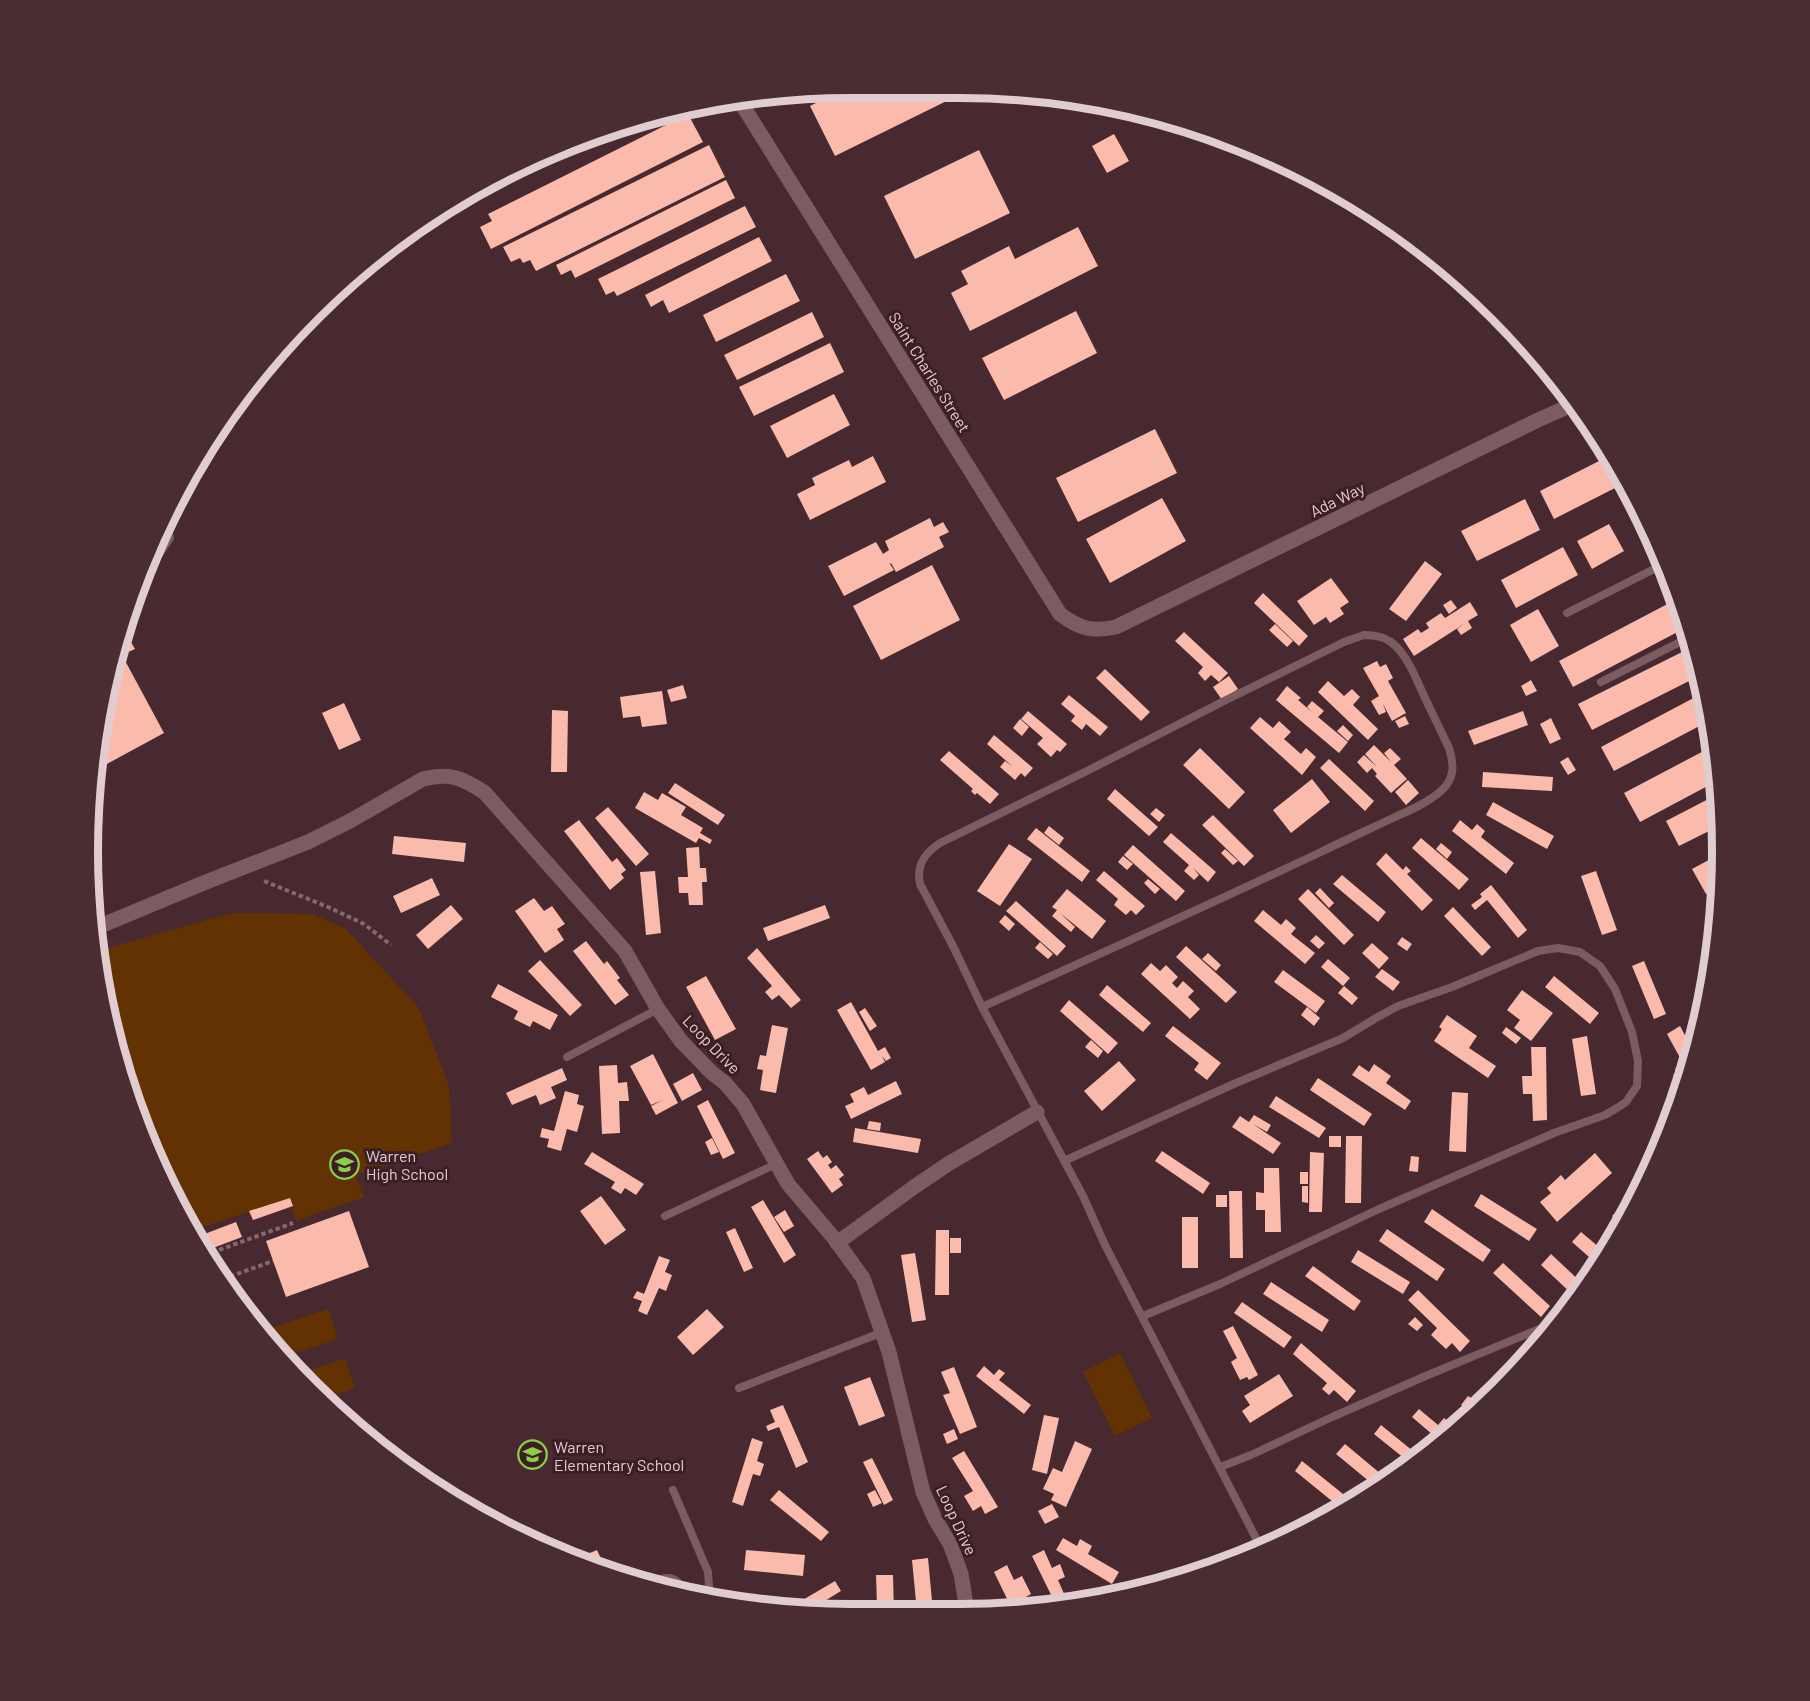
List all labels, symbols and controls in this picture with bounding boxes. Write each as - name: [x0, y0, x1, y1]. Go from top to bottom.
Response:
- street label: Saint Charles Street: [885, 308, 975, 436]
- street label: Ada Way: [1307, 477, 1368, 520]
- street label: Loop Drive: [679, 1011, 745, 1077]
- place label: Warren High School: [366, 1146, 448, 1183]
- school or university icon: Warren High School: [329, 1148, 361, 1180]
- place label: Warren Elementary School: [554, 1437, 684, 1474]
- school or university icon: Warren Elementary School: [517, 1439, 549, 1471]
- street label: Loop Drive: [933, 1482, 981, 1558]

